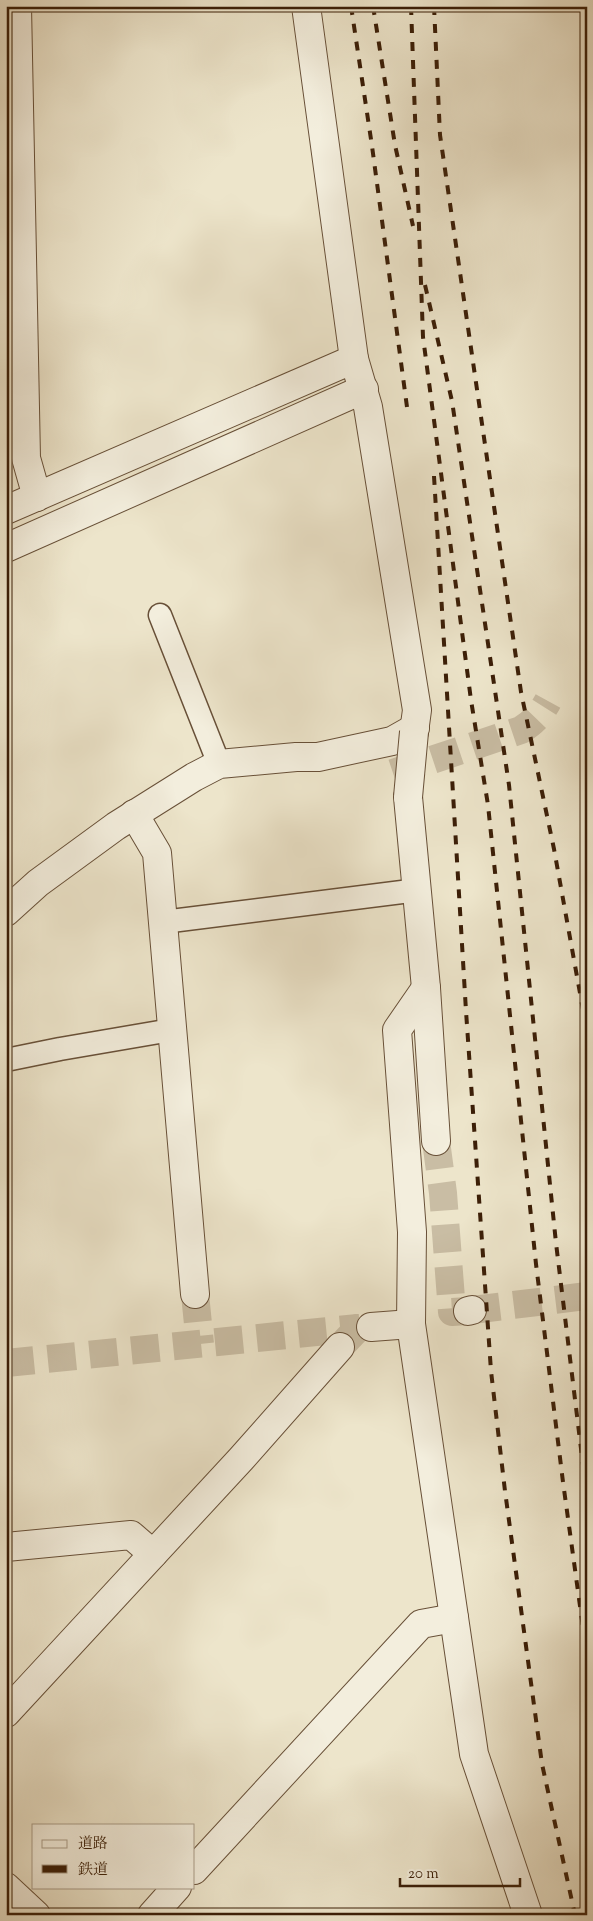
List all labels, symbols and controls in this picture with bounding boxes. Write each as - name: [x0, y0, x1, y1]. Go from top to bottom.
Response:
- legend: [32, 1824, 195, 1888]
- text: 道路: [78, 1834, 108, 1855]
- scale bar: [400, 1856, 520, 1888]
- text: 鉄道: [78, 1860, 108, 1881]
- text: 20 m: [408, 1864, 439, 1885]

